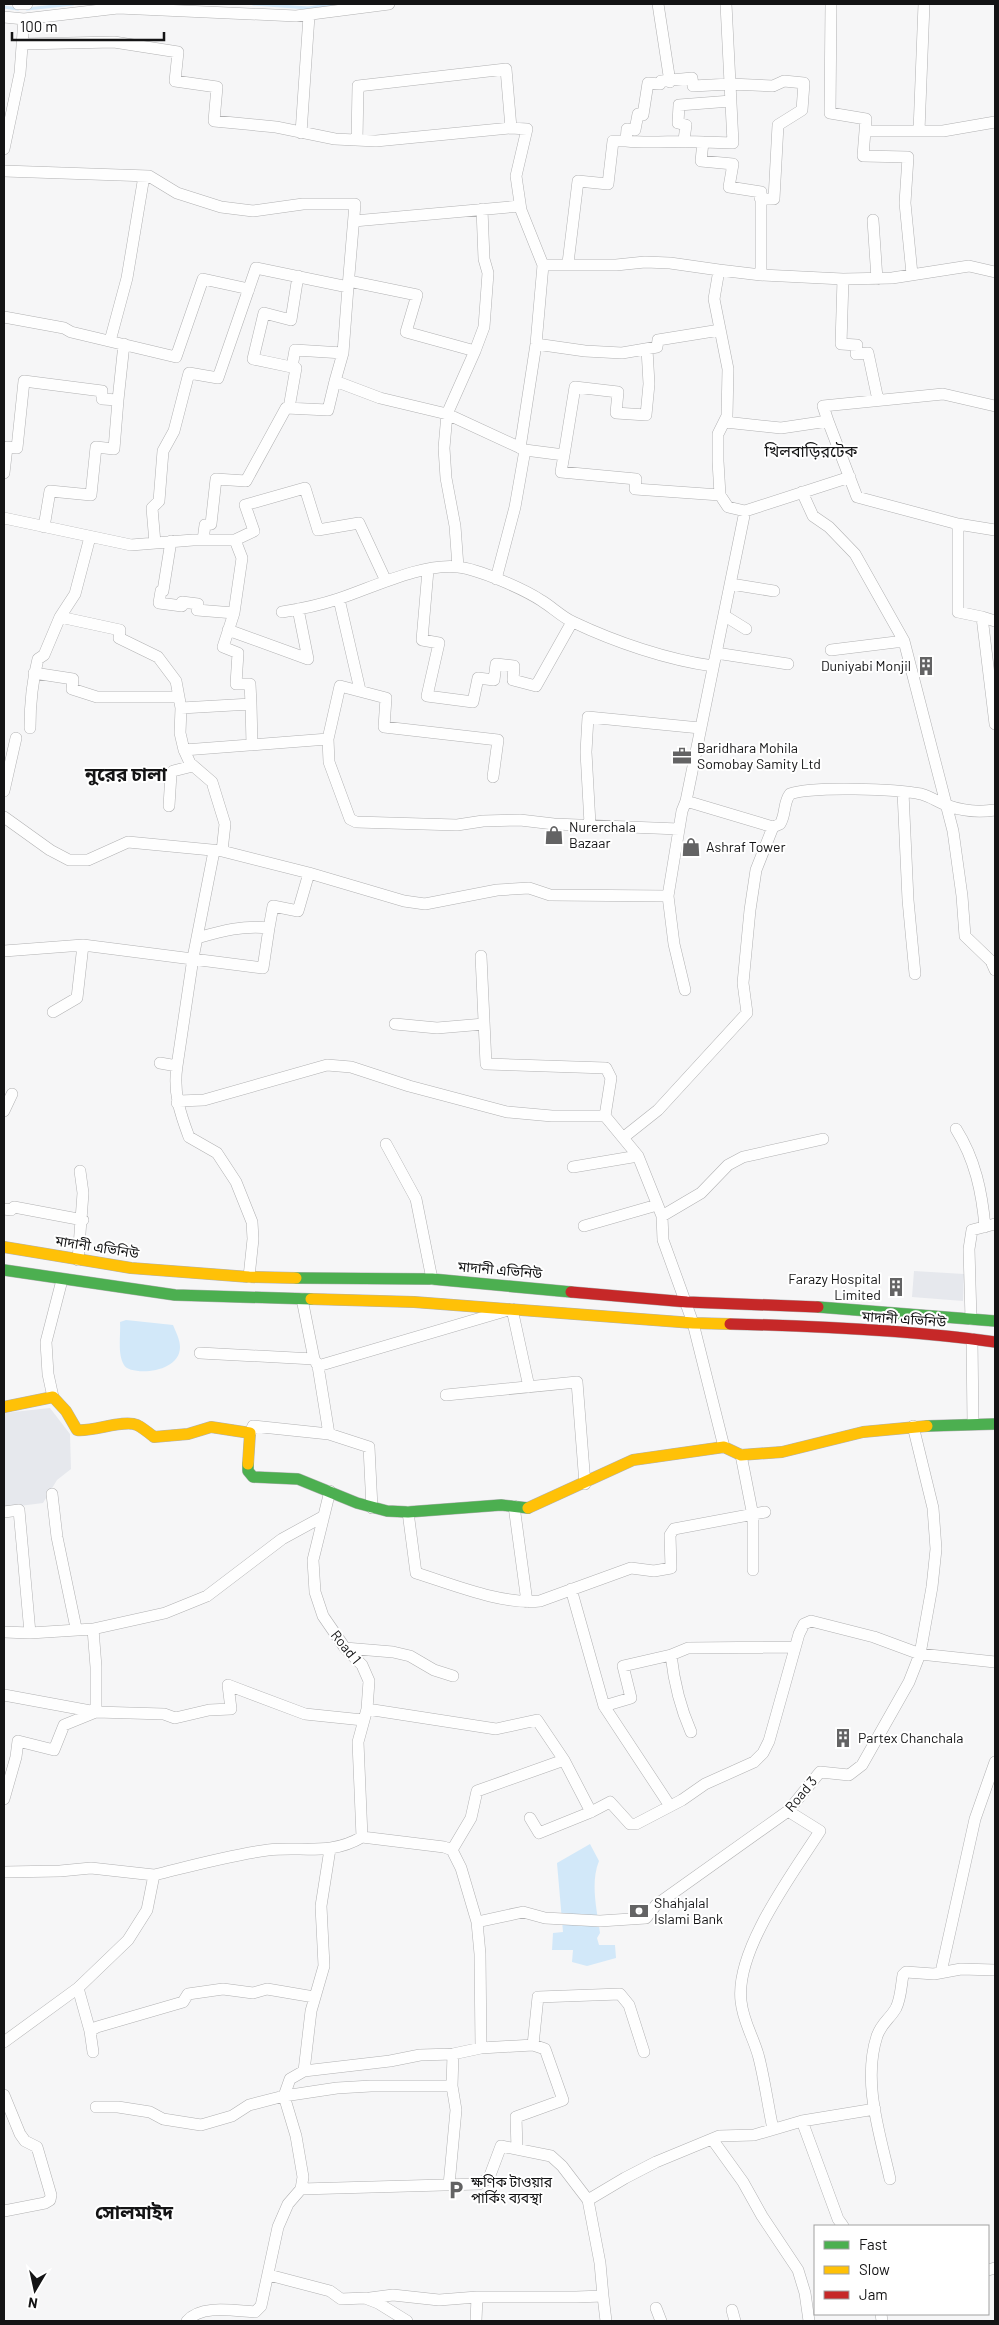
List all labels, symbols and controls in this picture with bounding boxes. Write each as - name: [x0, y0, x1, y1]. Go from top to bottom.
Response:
- scale bar: [12, 10, 165, 42]
- text: 100 m: [20, 17, 58, 35]
- district label: খিলবাড়িরটেক: [764, 441, 859, 460]
- building icon: Duniyabi Monjil: [915, 655, 937, 677]
- place label: Duniyabi Monjil: [821, 657, 911, 674]
- place label: Baridhara Mohila Somobay Samity Ltd: [697, 739, 821, 772]
- office icon: Baridhara Mohila Somobay Samity Ltd: [671, 745, 693, 767]
- district label: নুরের চালা: [84, 762, 168, 786]
- place label: Nurerchala Bazaar: [569, 818, 636, 851]
- shop icon: Nurerchala Bazaar: [543, 824, 565, 846]
- shop icon: Ashraf Tower: [680, 836, 702, 858]
- place label: Ashraf Tower: [706, 838, 785, 855]
- street label: মাদানী এভিনিউ: [53, 1231, 141, 1262]
- street label: মাদানী এভিনিউ: [456, 1257, 544, 1282]
- place label: Farazy Hospital Limited: [788, 1270, 881, 1303]
- building icon: Farazy Hospital Limited: [885, 1276, 907, 1298]
- street label: মাদানী এভিনিউ: [860, 1307, 948, 1330]
- street label: Road 1: [328, 1626, 365, 1667]
- building icon: Partex Chanchala: [832, 1727, 854, 1749]
- place label: Partex Chanchala: [858, 1729, 963, 1746]
- street label: Road 3: [781, 1773, 820, 1815]
- place label: Shahjalal Islami Bank: [654, 1894, 723, 1927]
- bank icon: Shahjalal Islami Bank: [628, 1900, 650, 1922]
- place label: ক্ষণিক টাওয়ার পার্কিং ব্যবস্থা: [470, 2173, 553, 2206]
- parking icon: ক্ষণিক টাওয়ার পার্কিং ব্যবস্থা: [445, 2179, 467, 2201]
- district label: সোলমাইদ: [95, 2200, 173, 2223]
- legend: [814, 2225, 989, 2315]
- text: Fast: [859, 2235, 887, 2253]
- text: Slow: [859, 2260, 890, 2278]
- north arrow: [10, 2265, 60, 2315]
- text: Jam: [859, 2285, 888, 2303]
- text: N: [27, 2294, 39, 2312]

